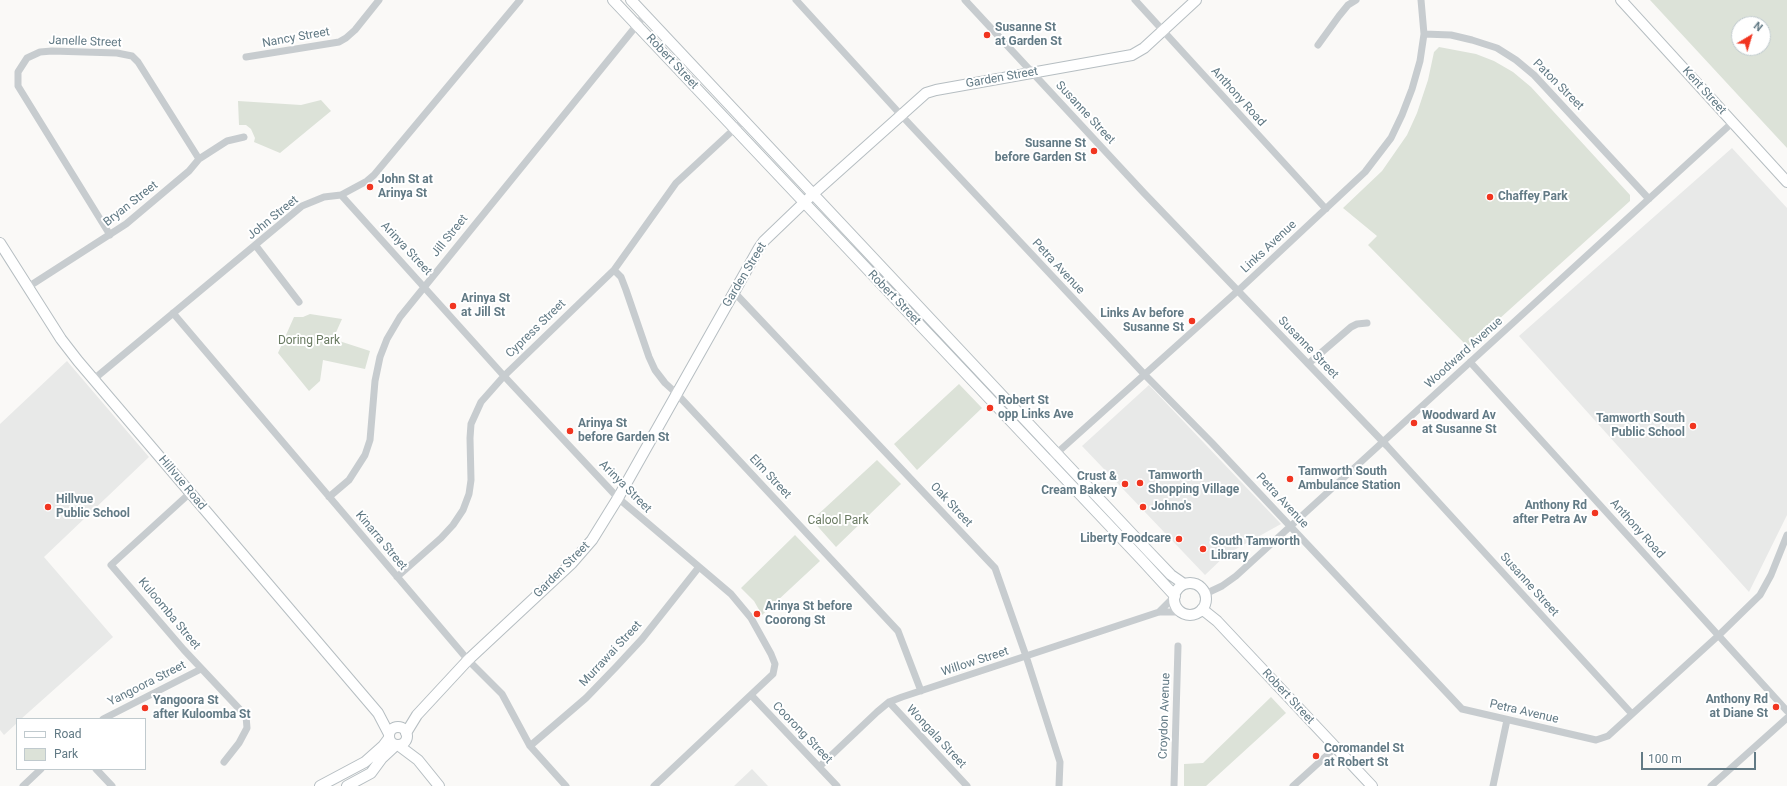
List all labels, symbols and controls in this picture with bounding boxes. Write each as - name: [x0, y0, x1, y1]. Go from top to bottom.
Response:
- north arrow: [1731, 16, 1771, 56]
- text: N: [1751, 19, 1765, 34]
- place label: Susanne St at Garden St: [995, 21, 1062, 49]
- street label: Nancy Street: [261, 25, 331, 51]
- marker: Susanne St at Garden St: [982, 30, 992, 40]
- street label: Robert Street: [643, 31, 701, 93]
- street label: Janelle Street: [48, 34, 122, 50]
- street label: Paton Street: [1530, 57, 1586, 113]
- street label: Anthony Road: [1208, 64, 1268, 130]
- street label: Kent Street: [1679, 64, 1729, 118]
- street label: Garden Street: [965, 65, 1039, 91]
- street label: Susanne Street: [1052, 79, 1118, 147]
- place label: Susanne St before Garden St: [995, 137, 1086, 165]
- marker: Susanne St before Garden St: [1089, 146, 1099, 156]
- place label: John St at Arinya St: [378, 173, 433, 201]
- street label: Bryan Street: [101, 178, 161, 230]
- marker: John St at Arinya St: [365, 182, 375, 192]
- place label: Chaffey Park: [1498, 190, 1568, 204]
- marker: Chaffey Park: [1485, 192, 1495, 202]
- street label: John Street: [245, 193, 301, 243]
- street label: Jill Street: [429, 212, 471, 260]
- street label: Links Avenue: [1238, 218, 1300, 276]
- street label: Arinya Street: [377, 219, 435, 279]
- street label: Petra Avenue: [1029, 236, 1087, 298]
- street label: Garden Street: [720, 240, 770, 310]
- street label: Robert Street: [864, 268, 924, 328]
- place label: Arinya St at Jill St: [461, 292, 510, 320]
- street label: Cypress Street: [503, 297, 569, 361]
- marker: Arinya St at Jill St: [448, 301, 458, 311]
- place label: Links Av before Susanne St: [1100, 307, 1184, 335]
- street label: Susanne Street: [1275, 314, 1341, 382]
- street label: Woodward Avenue: [1422, 314, 1506, 392]
- marker: Links Av before Susanne St: [1187, 316, 1197, 326]
- park label: Doring Park: [278, 334, 340, 348]
- place label: Robert St opp Links Ave: [998, 394, 1073, 422]
- marker: Robert St opp Links Ave: [985, 403, 995, 413]
- place label: Woodward Av at Susanne St: [1422, 409, 1497, 437]
- place label: Tamworth South Public School: [1596, 412, 1685, 440]
- place label: Arinya St before Garden St: [578, 417, 669, 445]
- marker: Woodward Av at Susanne St: [1409, 418, 1419, 428]
- marker: Tamworth South Public School: [1688, 421, 1698, 431]
- marker: Arinya St before Garden St: [565, 426, 575, 436]
- street label: Elm Street: [746, 452, 794, 502]
- street label: Hillvue Road: [155, 453, 209, 513]
- street label: Arinya Street: [596, 458, 654, 516]
- place label: Tamworth South Ambulance Station: [1298, 465, 1400, 493]
- place label: Tamworth Shopping Village: [1148, 469, 1239, 497]
- place label: Crust & Cream Bakery: [1041, 470, 1117, 498]
- street label: Petra Avenue: [1253, 470, 1311, 532]
- marker: Tamworth South Ambulance Station: [1285, 474, 1295, 484]
- marker: Tamworth Shopping Village: [1135, 478, 1145, 488]
- marker: Crust & Cream Bakery: [1120, 479, 1130, 489]
- street label: Oak Street: [927, 480, 975, 530]
- place label: Hillvue Public School: [56, 493, 130, 521]
- street label: Anthony Road: [1607, 496, 1667, 562]
- place label: Anthony Rd after Petra Av: [1513, 499, 1587, 527]
- place label: Johno's: [1151, 500, 1192, 514]
- marker: Hillvue Public School: [43, 502, 53, 512]
- marker: Johno's: [1138, 502, 1148, 512]
- marker: Anthony Rd after Petra Av: [1590, 508, 1600, 518]
- street label: Kinarra Street: [352, 509, 410, 573]
- park label: Calool Park: [807, 514, 869, 528]
- place label: Liberty Foodcare: [1080, 532, 1171, 546]
- marker: Liberty Foodcare: [1174, 534, 1184, 544]
- place label: South Tamworth Library: [1211, 535, 1300, 563]
- street label: Garden Street: [531, 539, 593, 601]
- marker: South Tamworth Library: [1198, 544, 1208, 554]
- street label: Susanne Street: [1497, 550, 1561, 620]
- street label: Kuloomba Street: [135, 575, 203, 653]
- place label: Arinya St before Coorong St: [765, 600, 852, 628]
- marker: Arinya St before Coorong St: [752, 609, 762, 619]
- street label: Murrawai Street: [577, 618, 645, 690]
- street label: Willow Street: [940, 644, 1010, 680]
- street label: Yangoora Street: [106, 658, 188, 710]
- street label: Robert Street: [1259, 666, 1317, 728]
- street label: Croydon Avenue: [1156, 672, 1174, 760]
- place label: Anthony Rd at Diane St: [1706, 693, 1768, 721]
- place label: Yangoora St after Kuloomba St: [153, 694, 251, 722]
- street label: Petra Avenue: [1488, 697, 1560, 727]
- street label: Coorong Street: [769, 699, 835, 767]
- street label: Wongala Street: [903, 702, 969, 772]
- marker: Anthony Rd at Diane St: [1771, 702, 1781, 712]
- marker: Yangoora St after Kuloomba St: [140, 703, 150, 713]
- legend: [16, 718, 146, 770]
- text: Road: [54, 727, 82, 741]
- place label: Coromandel St at Robert St: [1324, 742, 1404, 770]
- scale bar: [1643, 744, 1758, 770]
- text: Park: [54, 747, 78, 761]
- marker: Coromandel St at Robert St: [1311, 751, 1321, 761]
- text: 100 m: [1648, 752, 1682, 766]

